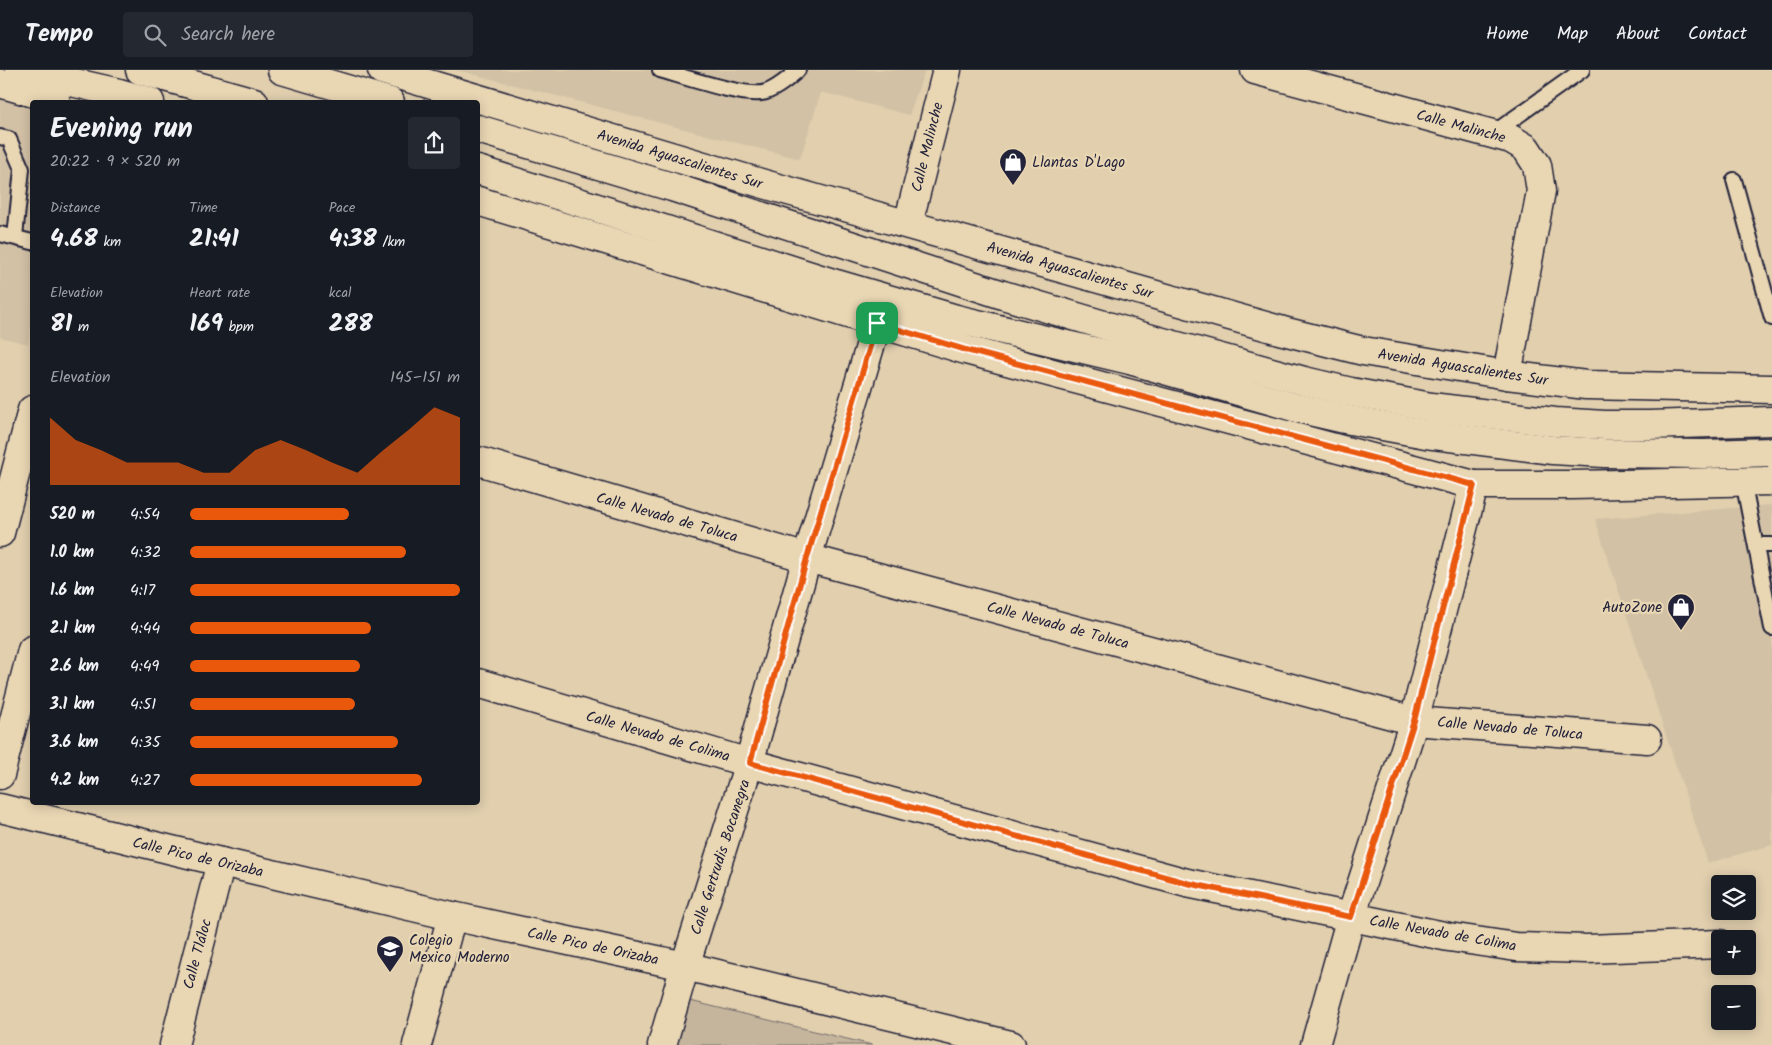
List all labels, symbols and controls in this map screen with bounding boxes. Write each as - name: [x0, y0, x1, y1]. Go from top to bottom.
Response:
- search box: [123, 12, 473, 57]
- text: Tempo: [25, 15, 93, 54]
- text: Search here: [181, 20, 275, 50]
- text: Home: [1486, 20, 1529, 49]
- text: Map: [1557, 20, 1588, 49]
- text: About: [1616, 20, 1660, 49]
- text: Contact: [1688, 20, 1747, 49]
- icon: search: [141, 21, 169, 49]
- street label: Calle Malinche: [905, 100, 951, 195]
- street label: Calle Malinche: [1413, 104, 1508, 150]
- text: Evening run: [50, 107, 193, 152]
- button: share: [408, 117, 460, 169]
- street label: Avenida Aguascalientes Sur: [594, 123, 766, 197]
- shop icon: Llantas D'Lago: [998, 147, 1028, 186]
- text: 20:22 · 9 × 520 m: [50, 149, 180, 174]
- place label: Llantas D'Lago: [1032, 151, 1125, 175]
- text: Distance: [50, 197, 100, 219]
- text: Time: [189, 197, 218, 219]
- text: Pace: [329, 197, 355, 219]
- text: 4.68: [50, 219, 98, 259]
- text: 21:41: [189, 219, 239, 259]
- text: 4:38: [329, 219, 377, 259]
- text: km: [98, 231, 121, 253]
- text: /km: [377, 231, 405, 253]
- street label: Avenida Aguascalientes Sur: [984, 236, 1157, 306]
- text: Elevation: [50, 282, 103, 304]
- text: Heart rate: [189, 282, 250, 304]
- text: kcal: [329, 282, 351, 304]
- pin: [856, 302, 898, 344]
- text: 81: [50, 304, 72, 344]
- text: 169: [189, 304, 223, 344]
- text: 288: [329, 304, 373, 344]
- icon: arrive: [863, 309, 891, 337]
- text: m: [72, 316, 89, 338]
- text: bpm: [223, 316, 254, 338]
- street label: Avenida Aguascalientes Sur: [1376, 343, 1551, 393]
- text: Elevation: [50, 365, 111, 390]
- text: 145–151 m: [390, 365, 460, 390]
- street label: Calle Nevado de Toluca: [593, 486, 740, 550]
- text: 520 m: [50, 502, 95, 527]
- text: 4:54: [130, 502, 160, 527]
- text: 1.0 km: [50, 540, 94, 565]
- text: 4:32: [130, 540, 161, 565]
- text: 1.6 km: [50, 578, 94, 603]
- text: 4:17: [130, 578, 155, 603]
- shop icon: AutoZone: [1666, 592, 1696, 631]
- street label: Calle Nevado de Toluca: [984, 595, 1132, 656]
- place label: AutoZone: [1602, 596, 1662, 620]
- text: 2.1 km: [50, 616, 95, 641]
- text: 4:44: [130, 616, 160, 641]
- text: 2.6 km: [50, 654, 99, 679]
- text: 4:49: [130, 654, 159, 679]
- text: 3.1 km: [50, 692, 95, 717]
- text: 4:51: [130, 692, 156, 717]
- street label: Calle Nevado de Colima: [583, 705, 733, 769]
- street label: Calle Nevado de Toluca: [1436, 711, 1584, 747]
- text: 3.6 km: [50, 730, 98, 755]
- text: 4:35: [130, 730, 160, 755]
- text: 4.2 km: [50, 768, 99, 793]
- text: 4:27: [130, 768, 159, 793]
- street label: Calle Gertrudis Bocanegra: [684, 776, 757, 938]
- street label: Calle Pico de Orizaba: [130, 831, 266, 885]
- map controls: [1711, 875, 1756, 1030]
- button: layers: [1711, 875, 1756, 920]
- street label: Calle Nevado de Colima: [1367, 909, 1518, 959]
- street label: Calle Tláloc: [177, 916, 219, 992]
- street label: Calle Pico de Orizaba: [525, 921, 661, 973]
- place label: Colegio Mexico Moderno: [409, 929, 510, 970]
- button: +: [1711, 930, 1756, 975]
- school or university icon: Colegio Mexico Moderno: [375, 934, 405, 973]
- button: −: [1711, 985, 1756, 1030]

